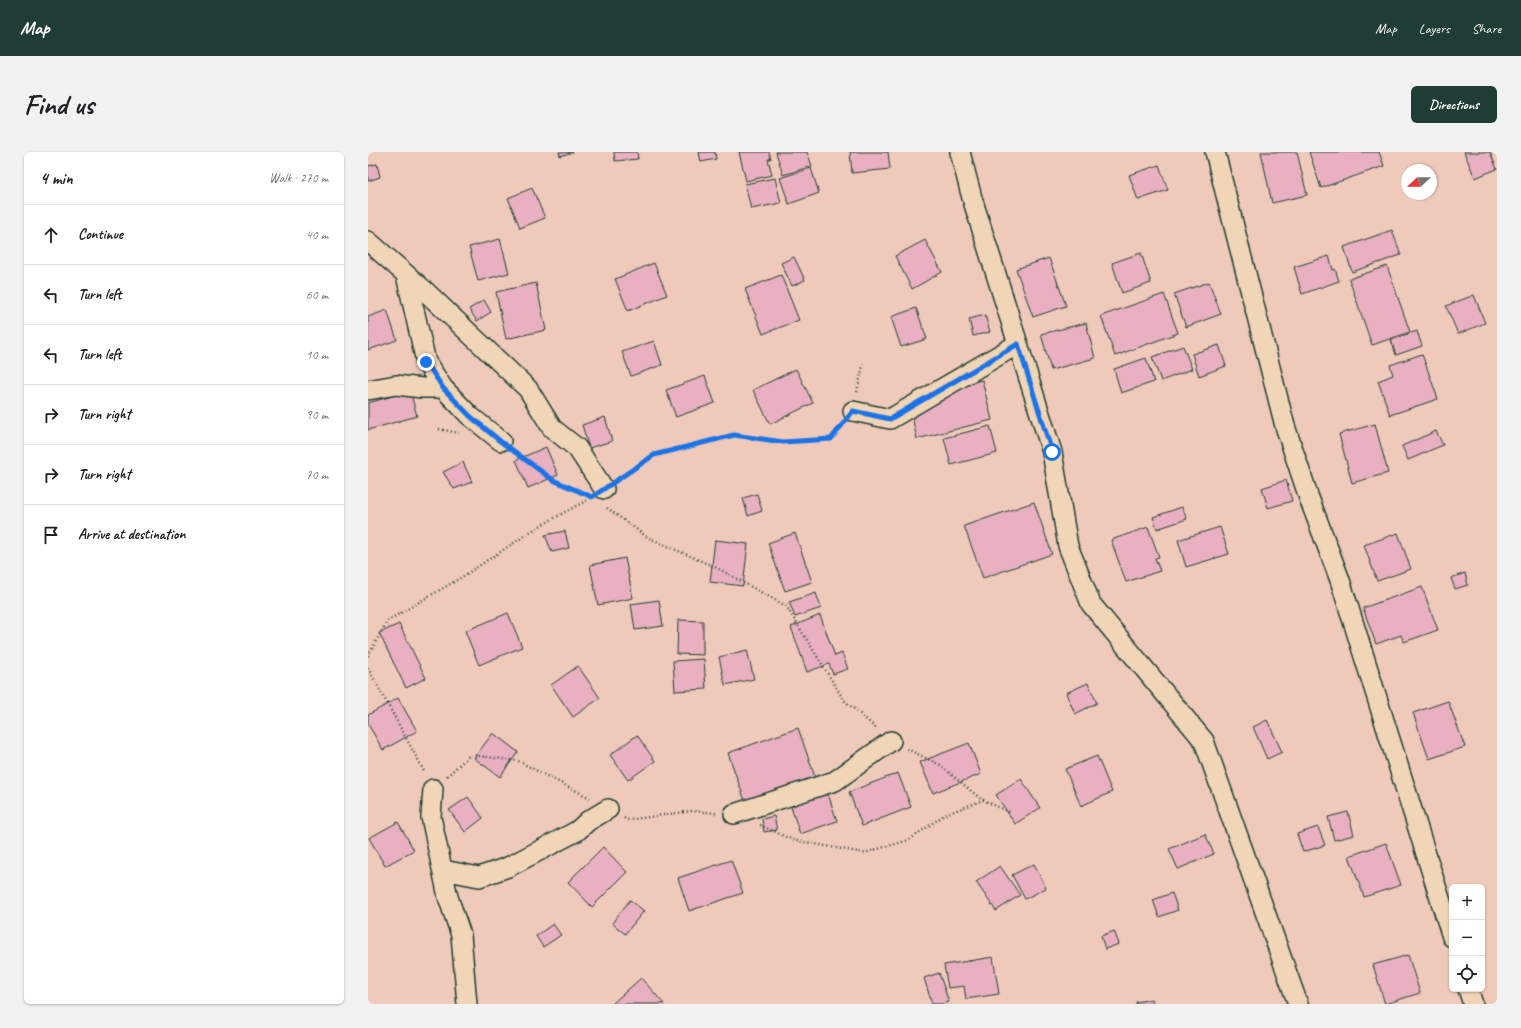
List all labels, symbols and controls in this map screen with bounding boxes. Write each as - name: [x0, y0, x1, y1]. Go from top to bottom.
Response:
- text: Map: [20, 16, 50, 40]
- text: Map: [1375, 20, 1397, 37]
- text: Layers: [1419, 20, 1450, 37]
- text: Share: [1472, 20, 1501, 37]
- button: Directions: [1411, 86, 1497, 123]
- text: Find us: [24, 87, 94, 122]
- north arrow: [1401, 164, 1437, 200]
- text: 4 min: [40, 168, 73, 189]
- text: Walk · 270 m: [269, 170, 328, 186]
- icon: ahead: [40, 224, 62, 246]
- text: Continue: [78, 225, 123, 244]
- text: 40 m: [306, 227, 328, 243]
- icon: left: [40, 284, 62, 306]
- text: Turn left: [78, 285, 121, 304]
- text: 60 m: [306, 287, 328, 303]
- icon: left: [40, 344, 62, 366]
- text: Turn left: [78, 345, 121, 364]
- text: 10 m: [306, 347, 328, 363]
- route end: [417, 353, 435, 371]
- icon: right: [40, 404, 62, 426]
- text: Turn right: [78, 405, 131, 424]
- text: 90 m: [306, 407, 328, 423]
- route start: [1043, 443, 1061, 461]
- icon: right: [40, 464, 62, 486]
- text: Turn right: [78, 465, 131, 484]
- text: 70 m: [306, 467, 328, 483]
- icon: arrive: [40, 524, 62, 546]
- text: Arrive at destination: [78, 525, 185, 544]
- map controls: [1449, 884, 1485, 992]
- button: +: [1449, 884, 1485, 920]
- button: −: [1449, 920, 1485, 956]
- button: locate: [1449, 956, 1485, 992]

